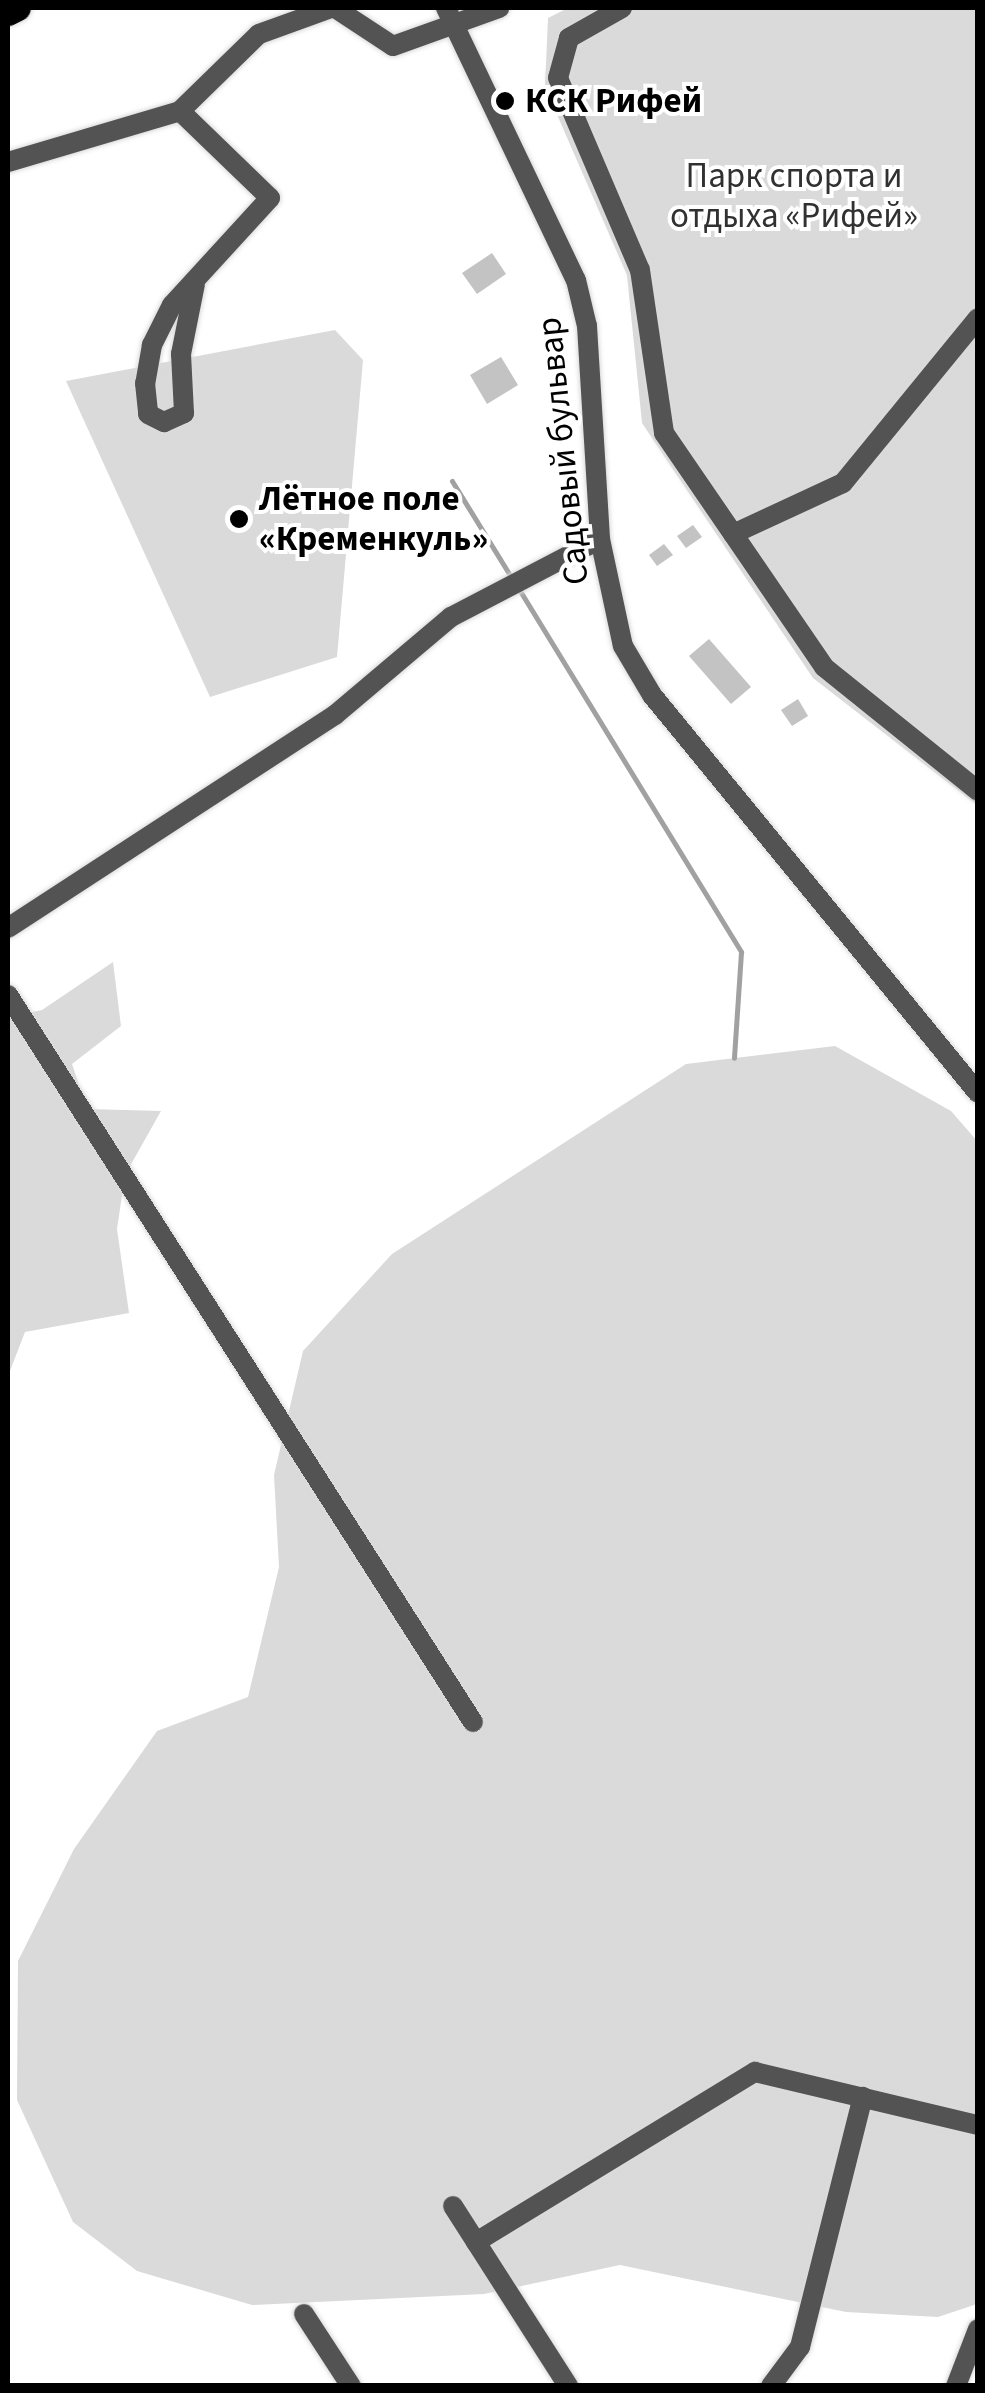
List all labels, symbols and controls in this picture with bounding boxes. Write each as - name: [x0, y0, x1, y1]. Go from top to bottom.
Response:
- place label: КСК Рифей: [525, 80, 702, 122]
- marker: КСК Рифей: [494, 90, 516, 112]
- park label: Парк спорта и отдыха «Рифей»: [670, 155, 918, 237]
- street label: Садовый бульвар: [528, 315, 598, 587]
- place label: Лётное поле «Кременкуль»: [259, 478, 488, 560]
- marker: Лётное поле «Кременкуль»: [228, 508, 250, 530]

